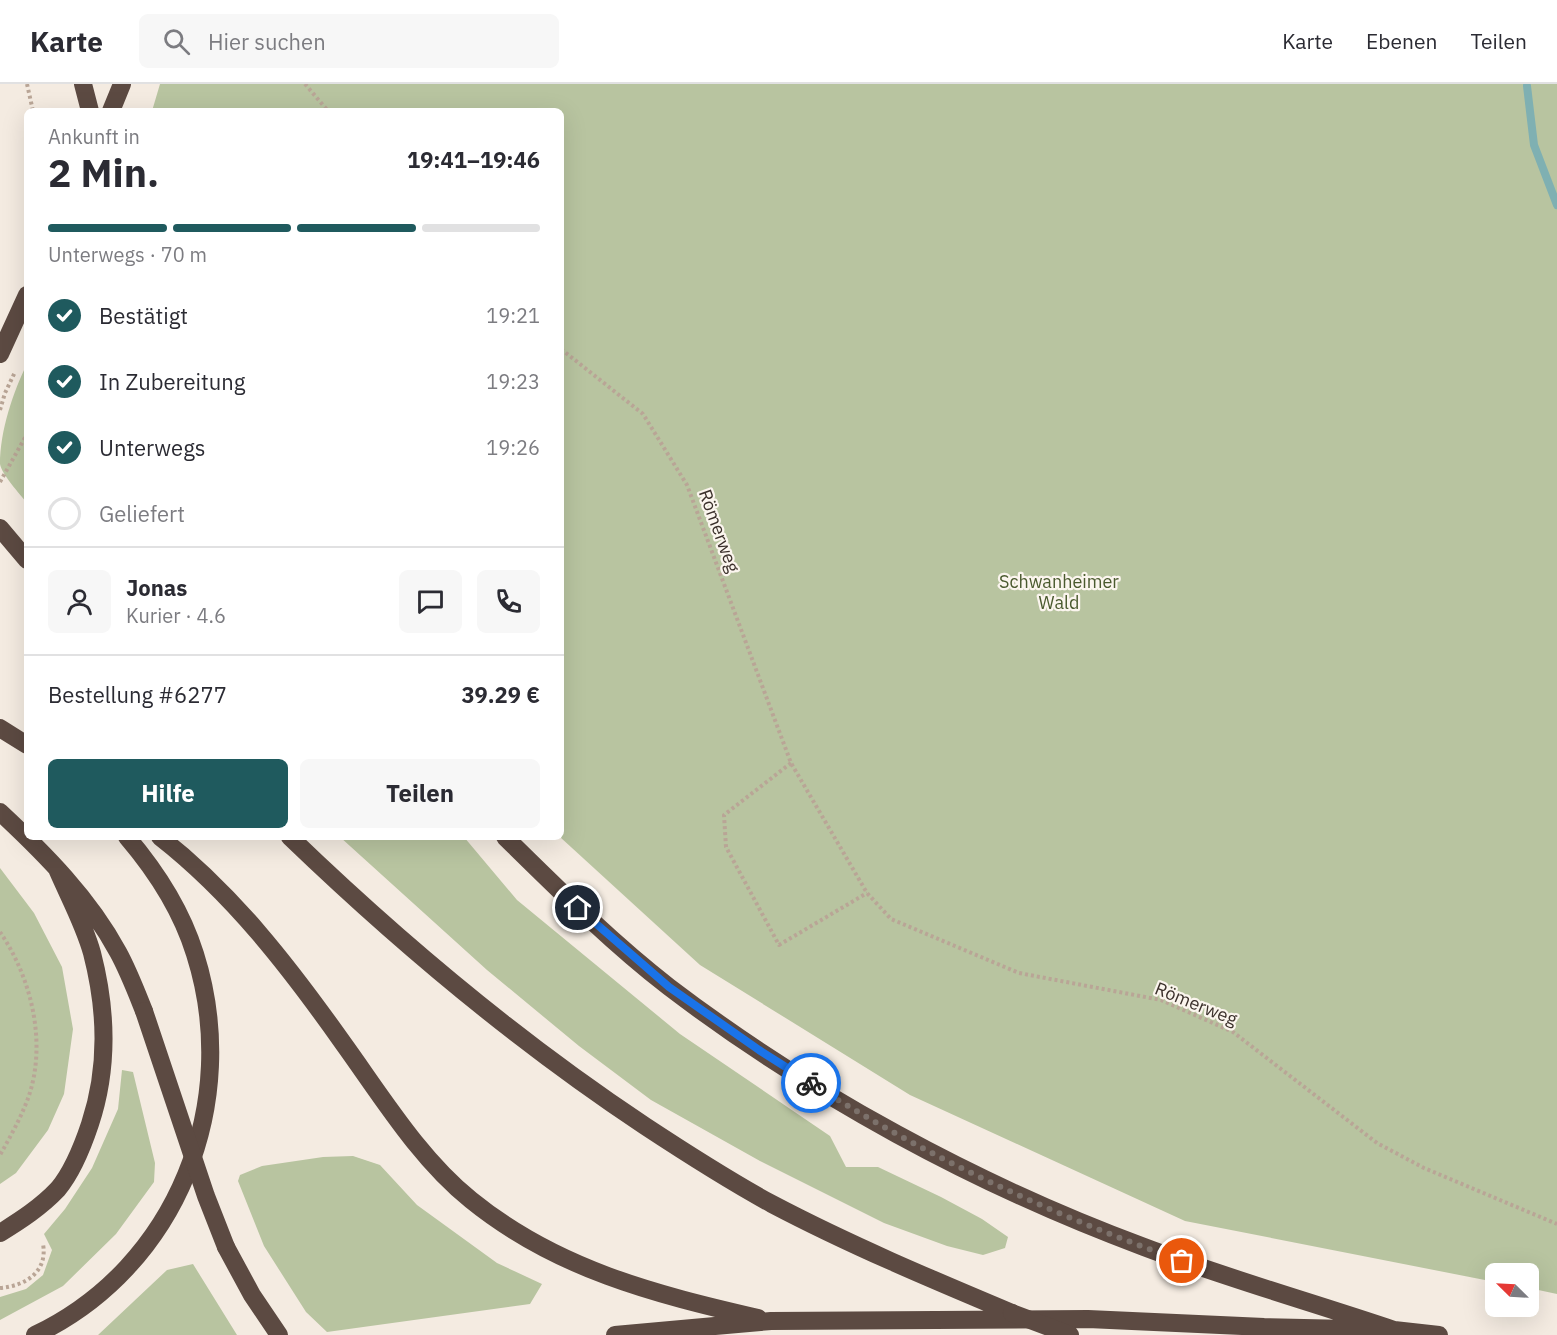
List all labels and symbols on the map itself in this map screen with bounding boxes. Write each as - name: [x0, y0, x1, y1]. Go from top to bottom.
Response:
- street label: Römerweg: [694, 486, 745, 576]
- park label: Schwanheimer Wald: [999, 570, 1119, 614]
- pin: [552, 882, 603, 933]
- street label: Römerweg: [1152, 977, 1241, 1031]
- courier: [781, 1053, 841, 1113]
- pin: [1156, 1235, 1207, 1286]
- north arrow: [1485, 1263, 1539, 1317]

